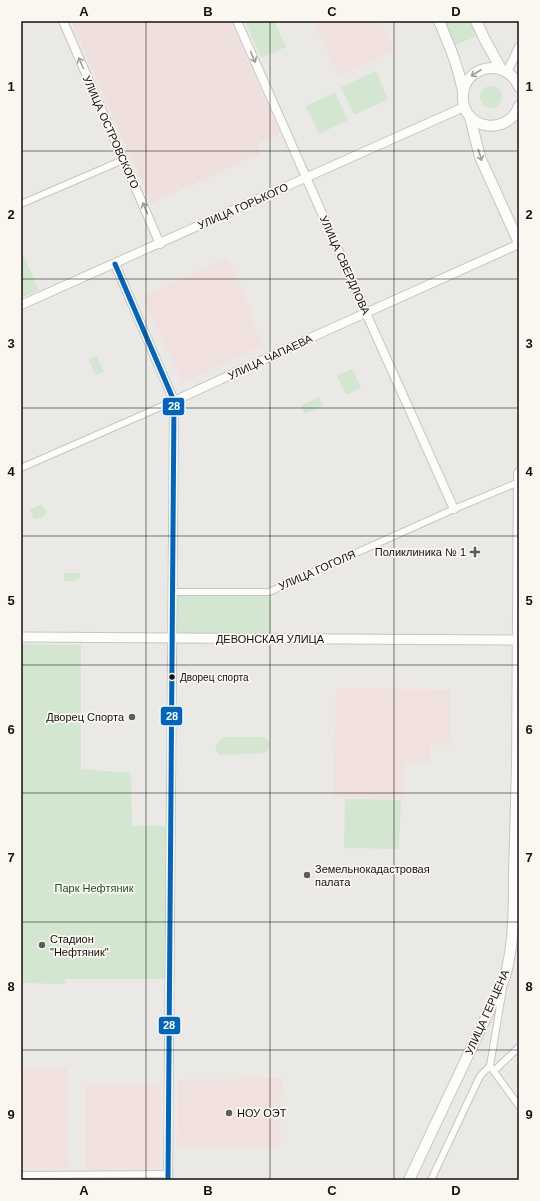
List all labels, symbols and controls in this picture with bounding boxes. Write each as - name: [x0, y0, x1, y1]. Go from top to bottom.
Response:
- text: A: [79, 4, 89, 19]
- text: B: [203, 4, 213, 19]
- text: C: [327, 4, 337, 19]
- text: D: [451, 4, 461, 19]
- one-way arrow: [250, 50, 257, 62]
- one-way arrow: [77, 57, 84, 69]
- one-way arrow: [470, 70, 482, 78]
- street label: УЛИЦА ОСТРОВСКОГО: [81, 74, 142, 191]
- text: 1: [7, 79, 15, 94]
- text: 1: [525, 79, 533, 94]
- one-way arrow: [477, 148, 484, 161]
- street label: УЛИЦА ГОРЬКОГО: [196, 181, 290, 231]
- one-way arrow: [141, 202, 148, 214]
- text: 2: [7, 207, 15, 222]
- text: 2: [525, 207, 533, 222]
- street label: УЛИЦА СВЕРДЛОВА: [318, 214, 373, 317]
- street label: УЛИЦА ЧАПАЕВА: [226, 332, 315, 382]
- text: 3: [7, 336, 15, 351]
- text: 3: [525, 336, 533, 351]
- line badge: 28: [162, 397, 185, 416]
- text: 28: [168, 400, 180, 412]
- text: 4: [7, 464, 15, 479]
- text: 4: [525, 464, 533, 479]
- place label: Поликлиника № 1: [375, 546, 466, 558]
- marker: Поликлиника № 1: [469, 546, 481, 558]
- street label: УЛИЦА ГОГОЛЯ: [277, 548, 357, 592]
- text: 5: [7, 593, 15, 608]
- text: 5: [525, 593, 533, 608]
- street label: ДЕВОНСКАЯ УЛИЦА: [216, 633, 325, 645]
- marker: Дворец спорта: [167, 672, 177, 682]
- place label: Дворец спорта: [180, 672, 249, 683]
- line badge: 28: [160, 706, 183, 726]
- text: 28: [166, 710, 178, 722]
- place label: Дворец Спорта: [46, 711, 125, 723]
- marker: Дворец Спорта: [127, 712, 137, 722]
- text: 6: [7, 722, 15, 737]
- text: 6: [525, 722, 533, 737]
- text: 7: [7, 850, 15, 865]
- text: 7: [525, 850, 533, 865]
- place label: Земельнокадастровая палата: [315, 863, 430, 888]
- marker: Земельнокадастровая палата: [302, 870, 312, 880]
- park label: Парк Нефтяник: [55, 882, 134, 894]
- place label: Стадион "Нефтяник": [50, 933, 109, 958]
- marker: Стадион "Нефтяник": [37, 940, 47, 950]
- street label: УЛИЦА ГЕРЦЕНА: [463, 967, 511, 1056]
- text: 8: [7, 979, 15, 994]
- text: 8: [525, 979, 533, 994]
- line badge: 28: [158, 1016, 181, 1035]
- text: 28: [163, 1019, 175, 1031]
- text: 9: [7, 1107, 15, 1122]
- place label: НОУ ОЭТ: [237, 1107, 287, 1119]
- text: 9: [525, 1107, 533, 1122]
- marker: НОУ ОЭТ: [224, 1108, 234, 1118]
- text: A: [79, 1183, 89, 1198]
- text: B: [203, 1183, 213, 1198]
- text: C: [327, 1183, 337, 1198]
- text: D: [451, 1183, 461, 1198]

